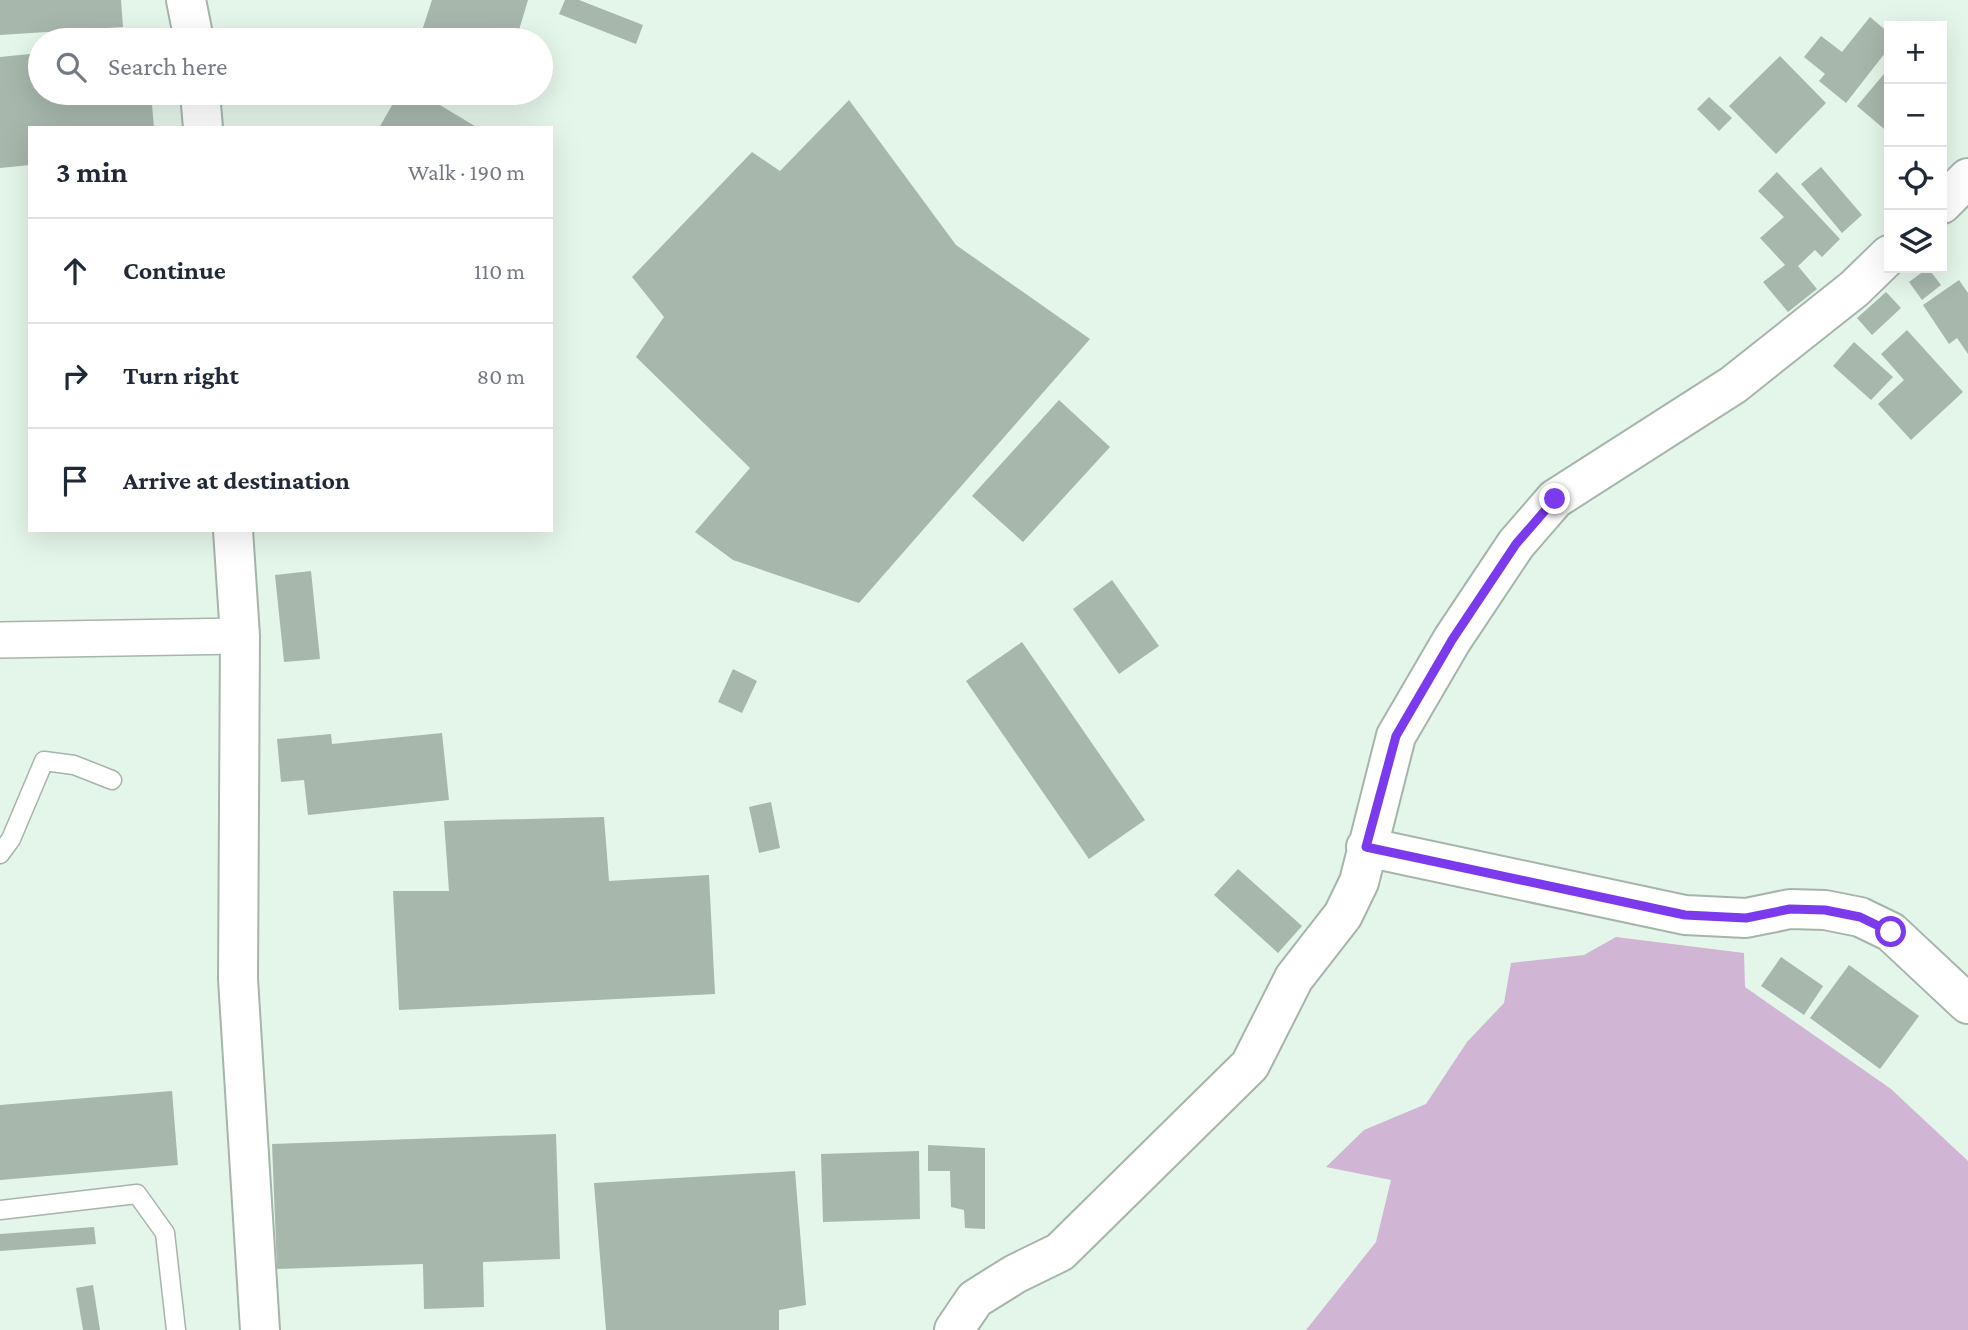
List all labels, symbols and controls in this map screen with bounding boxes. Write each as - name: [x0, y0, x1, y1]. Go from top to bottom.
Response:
- map controls: [1884, 21, 1947, 273]
- button: +: [1884, 21, 1947, 84]
- search box: [28, 28, 553, 105]
- icon: search: [52, 48, 90, 86]
- text: Search here: [108, 52, 227, 81]
- button: −: [1884, 84, 1947, 147]
- button: locate: [1884, 147, 1947, 210]
- text: 3 min: [56, 155, 128, 188]
- text: Walk · 190 m: [408, 159, 525, 185]
- button: layers: [1884, 210, 1947, 273]
- icon: ahead: [56, 252, 94, 290]
- text: Continue: [123, 256, 226, 285]
- text: 110 m: [474, 258, 525, 284]
- icon: right: [56, 357, 94, 395]
- text: Turn right: [123, 361, 239, 390]
- text: 80 m: [477, 363, 525, 389]
- icon: arrive: [56, 462, 94, 500]
- text: Arrive at destination: [123, 466, 350, 495]
- route end: [1539, 483, 1570, 514]
- route start: [1875, 916, 1906, 947]

